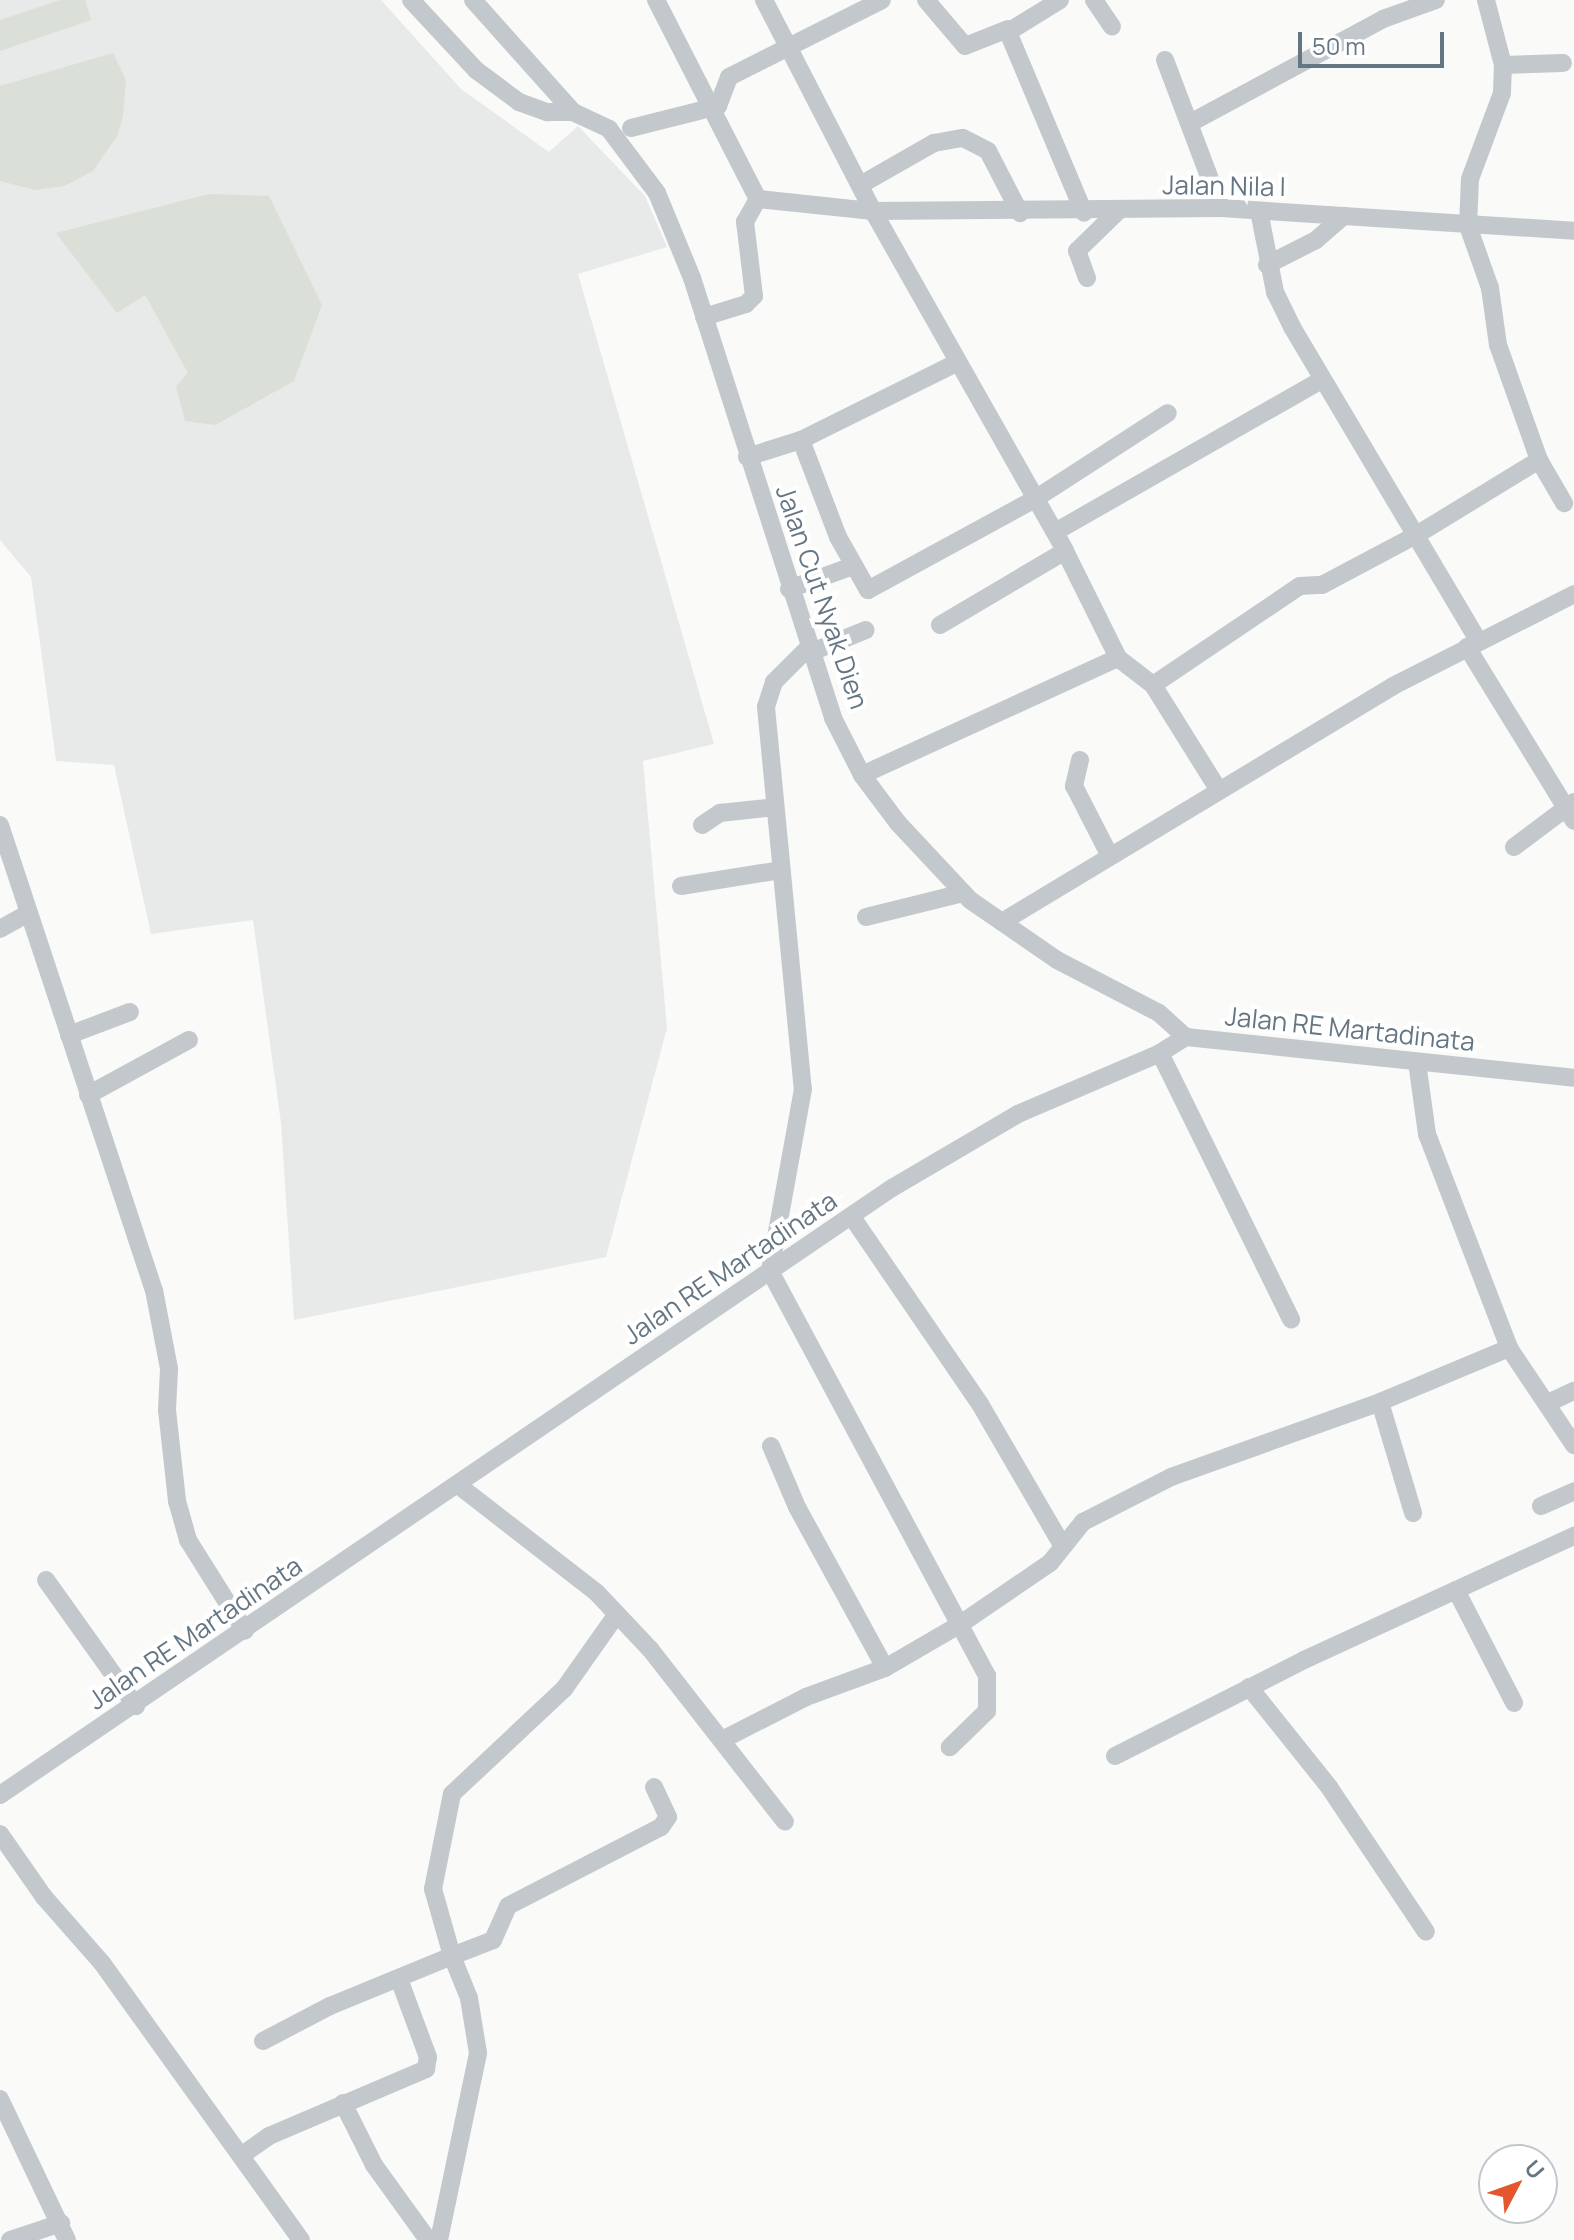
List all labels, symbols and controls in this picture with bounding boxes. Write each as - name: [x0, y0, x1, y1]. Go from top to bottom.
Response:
- scale bar: [1302, 16, 1448, 66]
- text: 50 m: [1312, 29, 1366, 62]
- street label: Jalan Nila I: [1162, 169, 1286, 203]
- street label: Jalan Cut Nyak Dien: [769, 481, 875, 713]
- street label: Jalan RE Martadinata: [1224, 1000, 1476, 1058]
- street label: Jalan RE Martadinata: [617, 1185, 843, 1351]
- street label: Jalan RE Martadinata: [82, 1550, 308, 1716]
- north arrow: [1478, 2144, 1558, 2224]
- text: U: [1518, 2154, 1551, 2185]

